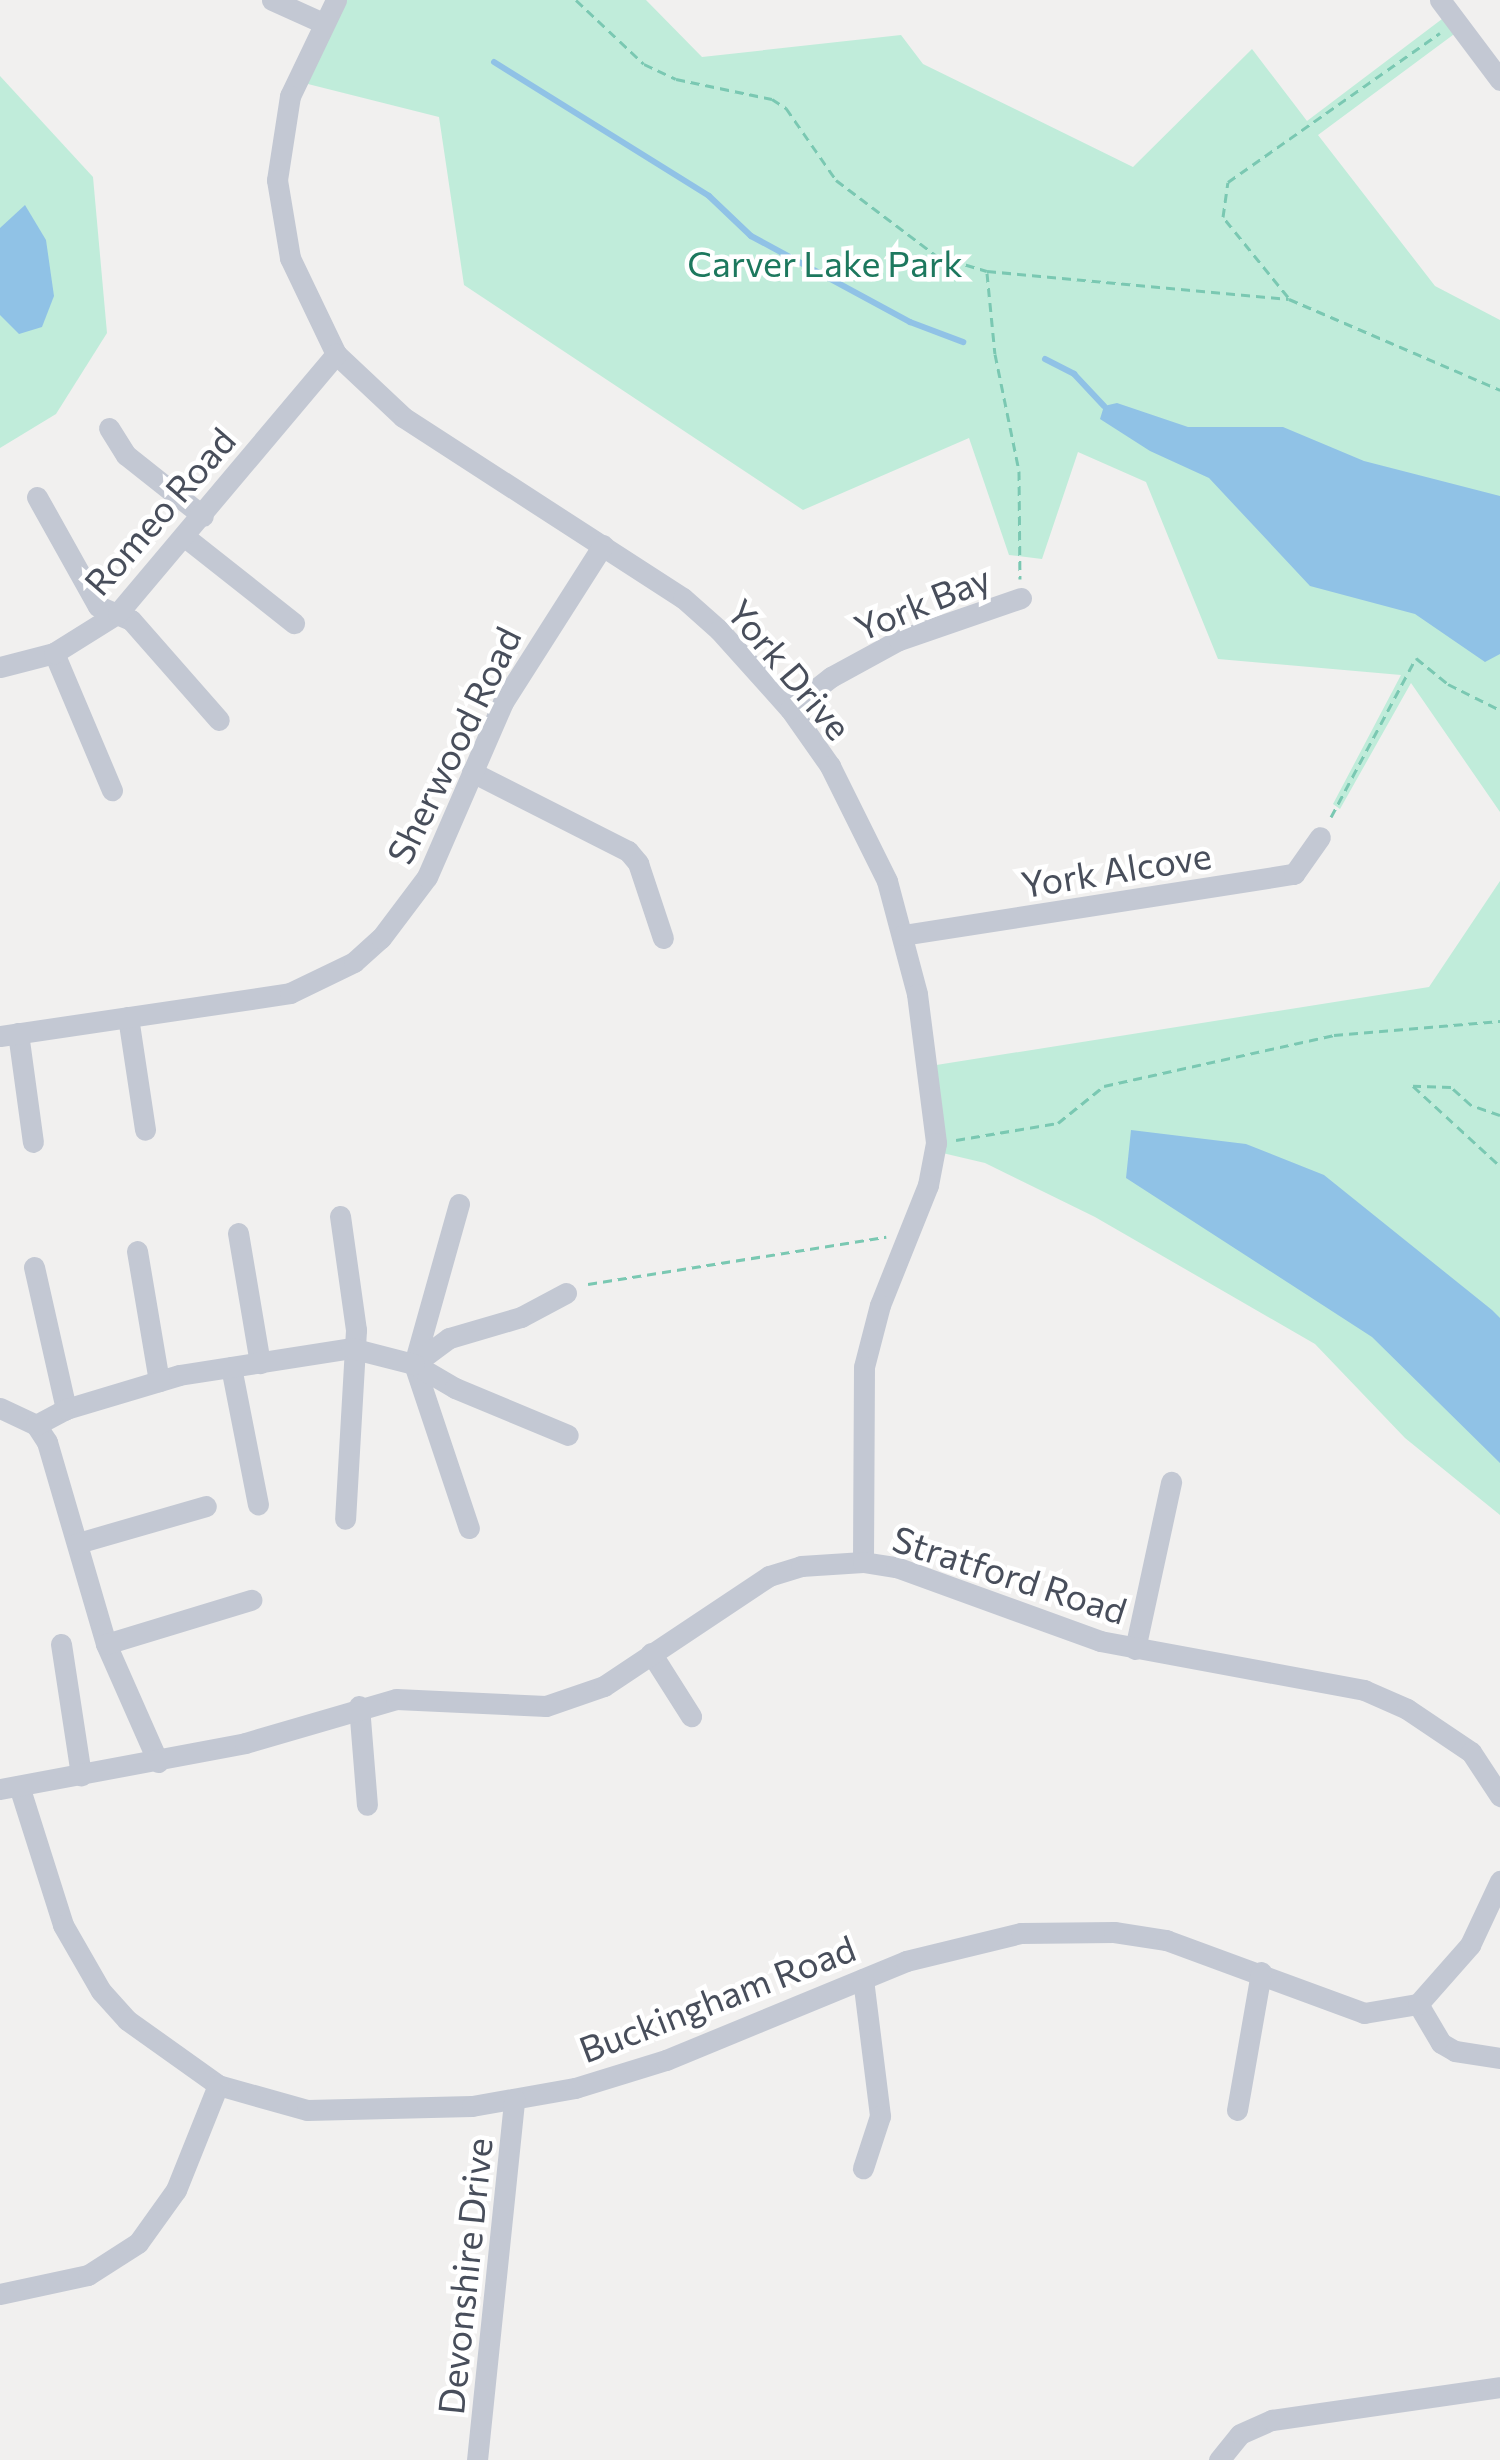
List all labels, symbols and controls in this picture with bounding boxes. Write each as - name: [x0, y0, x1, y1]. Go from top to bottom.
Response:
- park label: Carver Lake Park: [687, 241, 963, 285]
- street label: Romeo Road: [75, 419, 243, 603]
- street label: York Bay: [848, 555, 996, 649]
- street label: York Drive: [719, 590, 861, 748]
- street label: Sherwood Road: [377, 620, 529, 870]
- street label: York Alcove: [1018, 833, 1214, 905]
- street label: Stratford Road: [888, 1516, 1132, 1632]
- street label: Buckingham Road: [573, 1926, 861, 2070]
- street label: Devonshire Drive: [428, 2136, 500, 2416]

